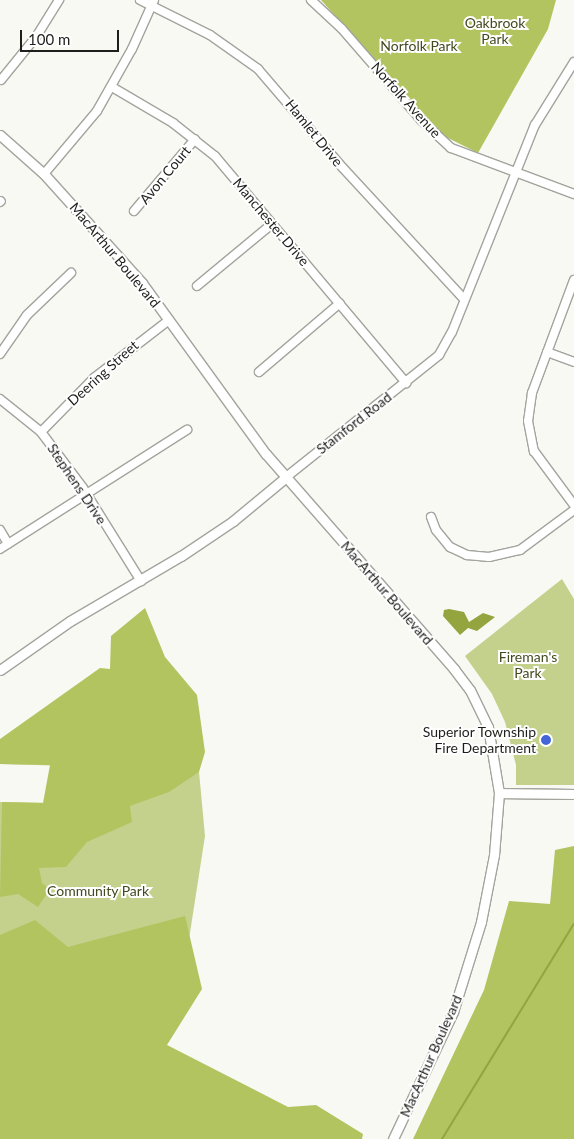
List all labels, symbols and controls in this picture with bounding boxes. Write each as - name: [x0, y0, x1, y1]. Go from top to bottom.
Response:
- park label: Oakbrook Park: [465, 15, 525, 48]
- scale bar: [22, 20, 121, 52]
- text: 100 m: [28, 30, 70, 48]
- park label: Norfolk Park: [380, 38, 458, 54]
- street label: Norfolk Avenue: [367, 59, 445, 141]
- street label: Hamlet Drive: [282, 96, 346, 170]
- street label: Avon Court: [136, 143, 194, 207]
- street label: Manchester Drive: [229, 174, 313, 270]
- street label: MacArthur Boulevard: [66, 199, 164, 311]
- street label: Deering Street: [64, 337, 142, 409]
- street label: Stamford Road: [313, 388, 395, 458]
- street label: Stephens Drive: [44, 441, 110, 527]
- street label: MacArthur Boulevard: [337, 538, 437, 648]
- park label: Fireman's Park: [499, 649, 557, 682]
- place label: Superior Township Fire Department: [422, 724, 536, 756]
- marker: Superior Township Fire Department: [540, 734, 552, 746]
- park label: Community Park: [47, 883, 149, 899]
- street label: MacArthur Boulevard: [396, 992, 466, 1120]

